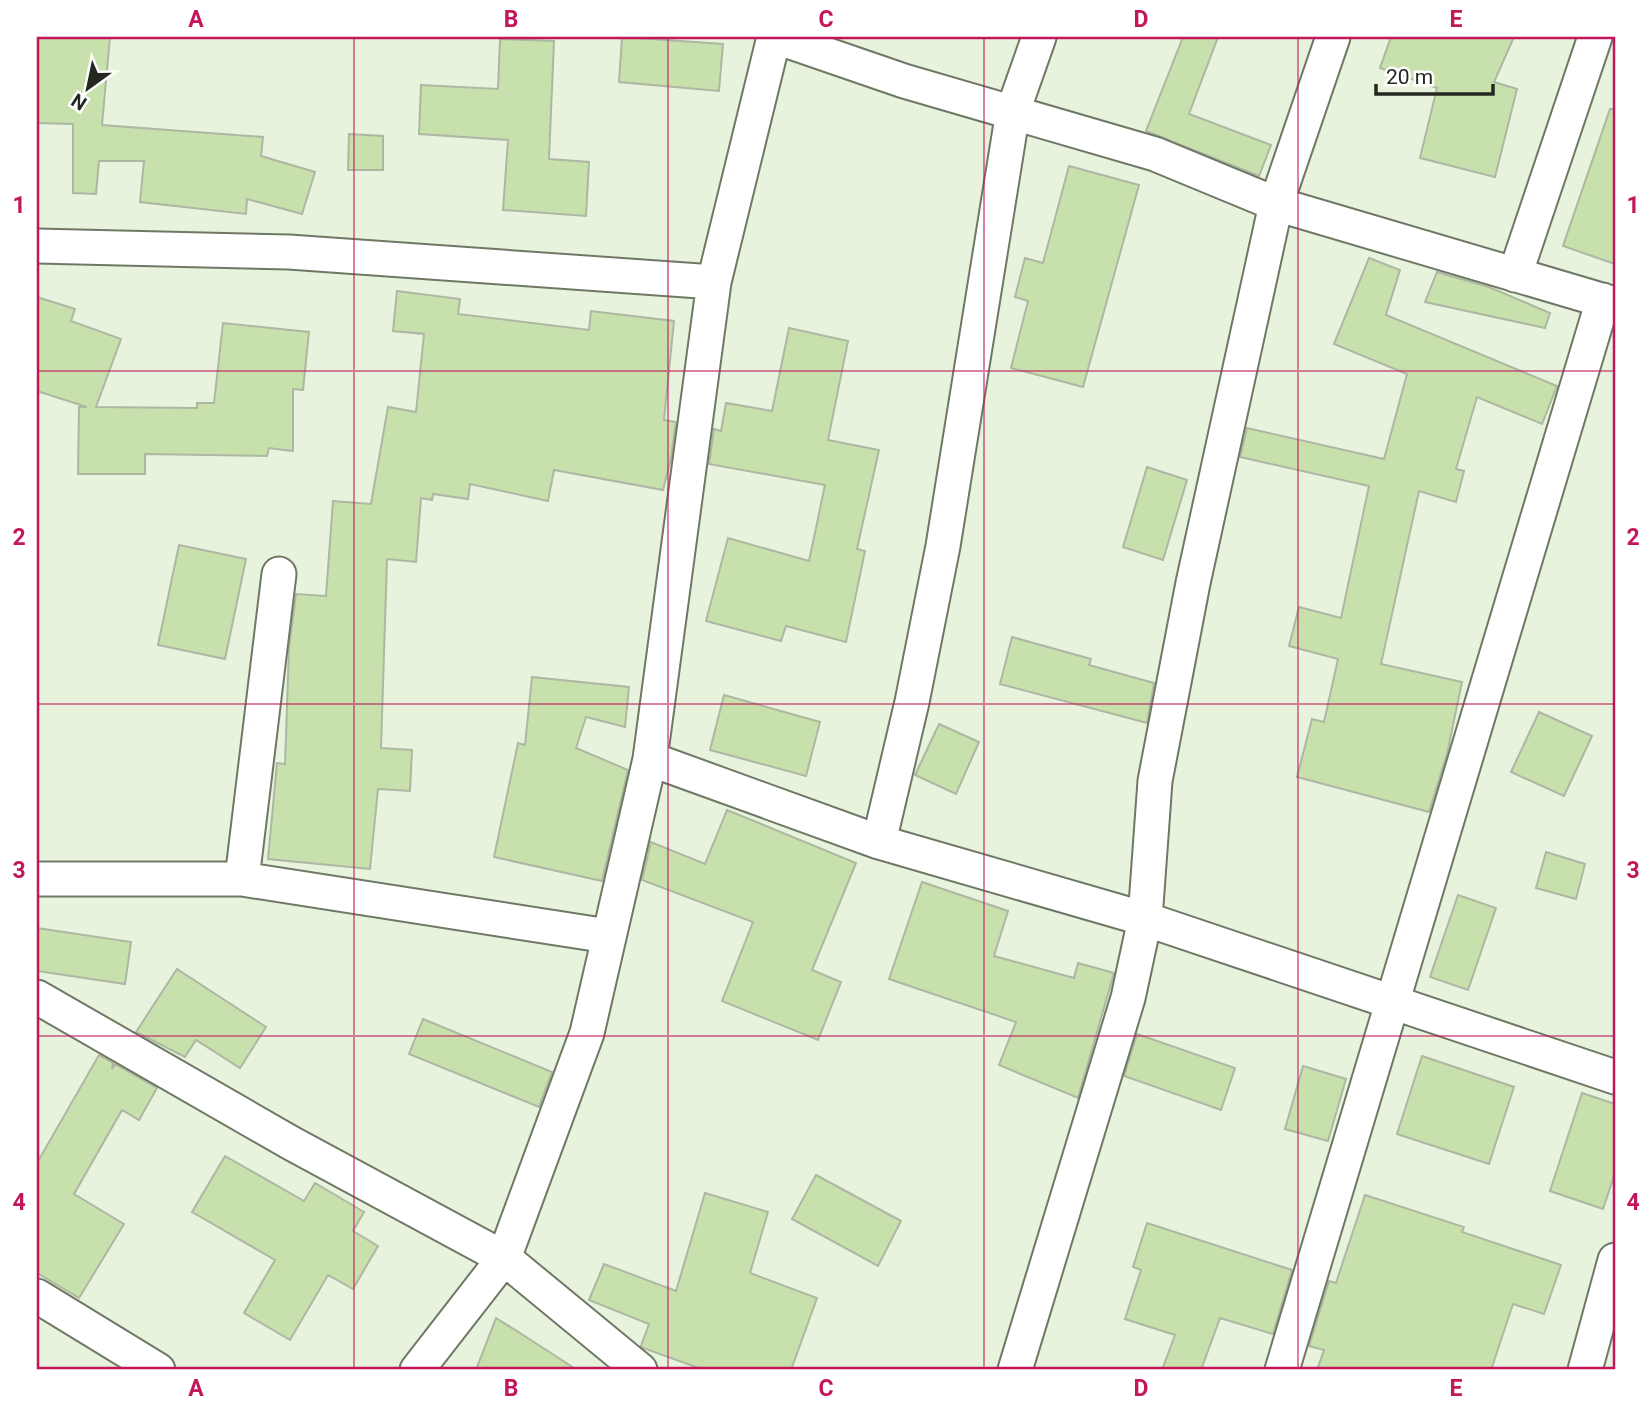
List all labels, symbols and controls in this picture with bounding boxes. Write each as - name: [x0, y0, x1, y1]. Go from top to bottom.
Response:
- text: A: [188, 6, 204, 33]
- text: B: [504, 6, 518, 33]
- text: C: [818, 6, 834, 33]
- text: D: [1134, 6, 1148, 33]
- text: E: [1450, 6, 1463, 33]
- north arrow: [52, 52, 122, 122]
- scale bar: [1376, 52, 1493, 96]
- text: 20 m: [1386, 65, 1433, 89]
- text: N: [67, 89, 91, 115]
- text: 1: [12, 192, 26, 219]
- text: 1: [1626, 192, 1640, 219]
- text: 2: [12, 524, 26, 551]
- text: 2: [1626, 524, 1640, 551]
- text: 3: [12, 857, 26, 884]
- text: 3: [1626, 857, 1640, 884]
- text: 4: [12, 1189, 26, 1216]
- text: 4: [1626, 1189, 1640, 1216]
- text: A: [188, 1375, 204, 1402]
- text: B: [504, 1375, 518, 1402]
- text: C: [818, 1375, 834, 1402]
- text: D: [1134, 1375, 1148, 1402]
- text: E: [1450, 1375, 1463, 1402]

